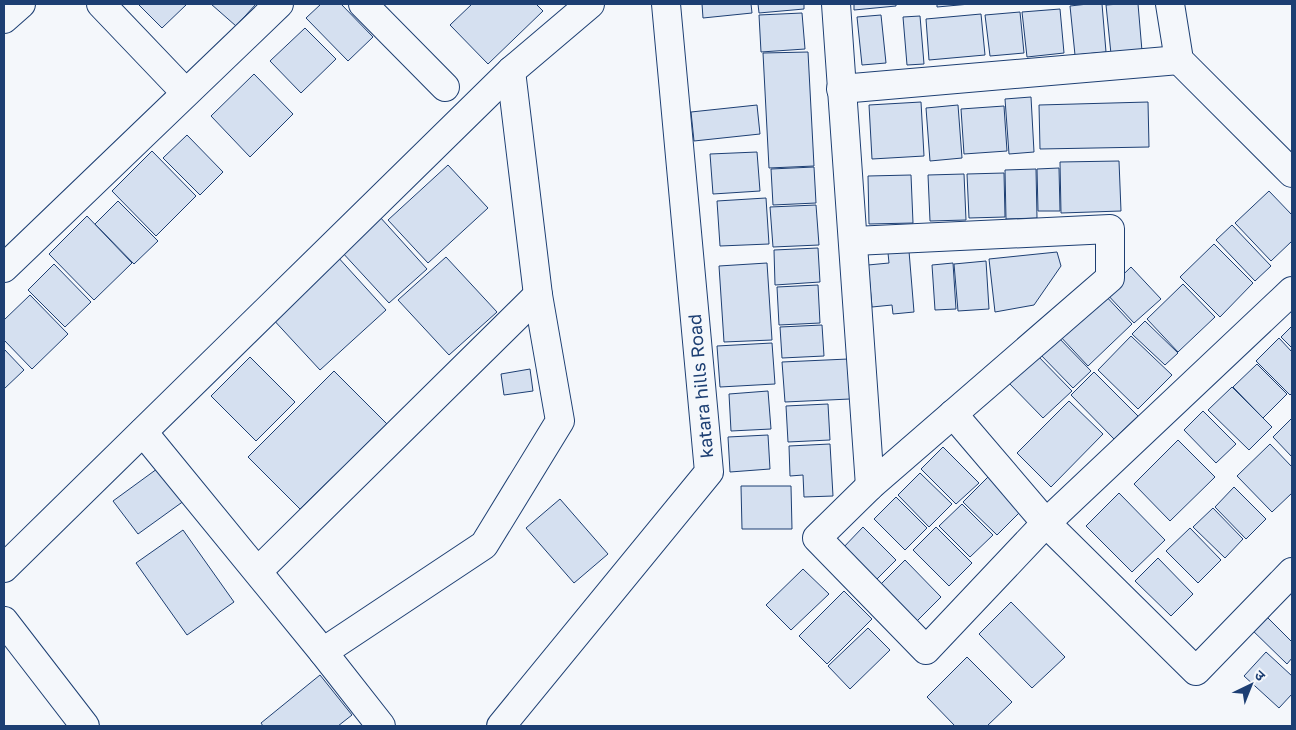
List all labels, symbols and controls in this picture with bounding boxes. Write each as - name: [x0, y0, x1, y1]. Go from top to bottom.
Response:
- street label: katara hills Road: [683, 313, 717, 459]
- north arrow: [1226, 660, 1276, 710]
- text: उ: [1251, 666, 1270, 685]

